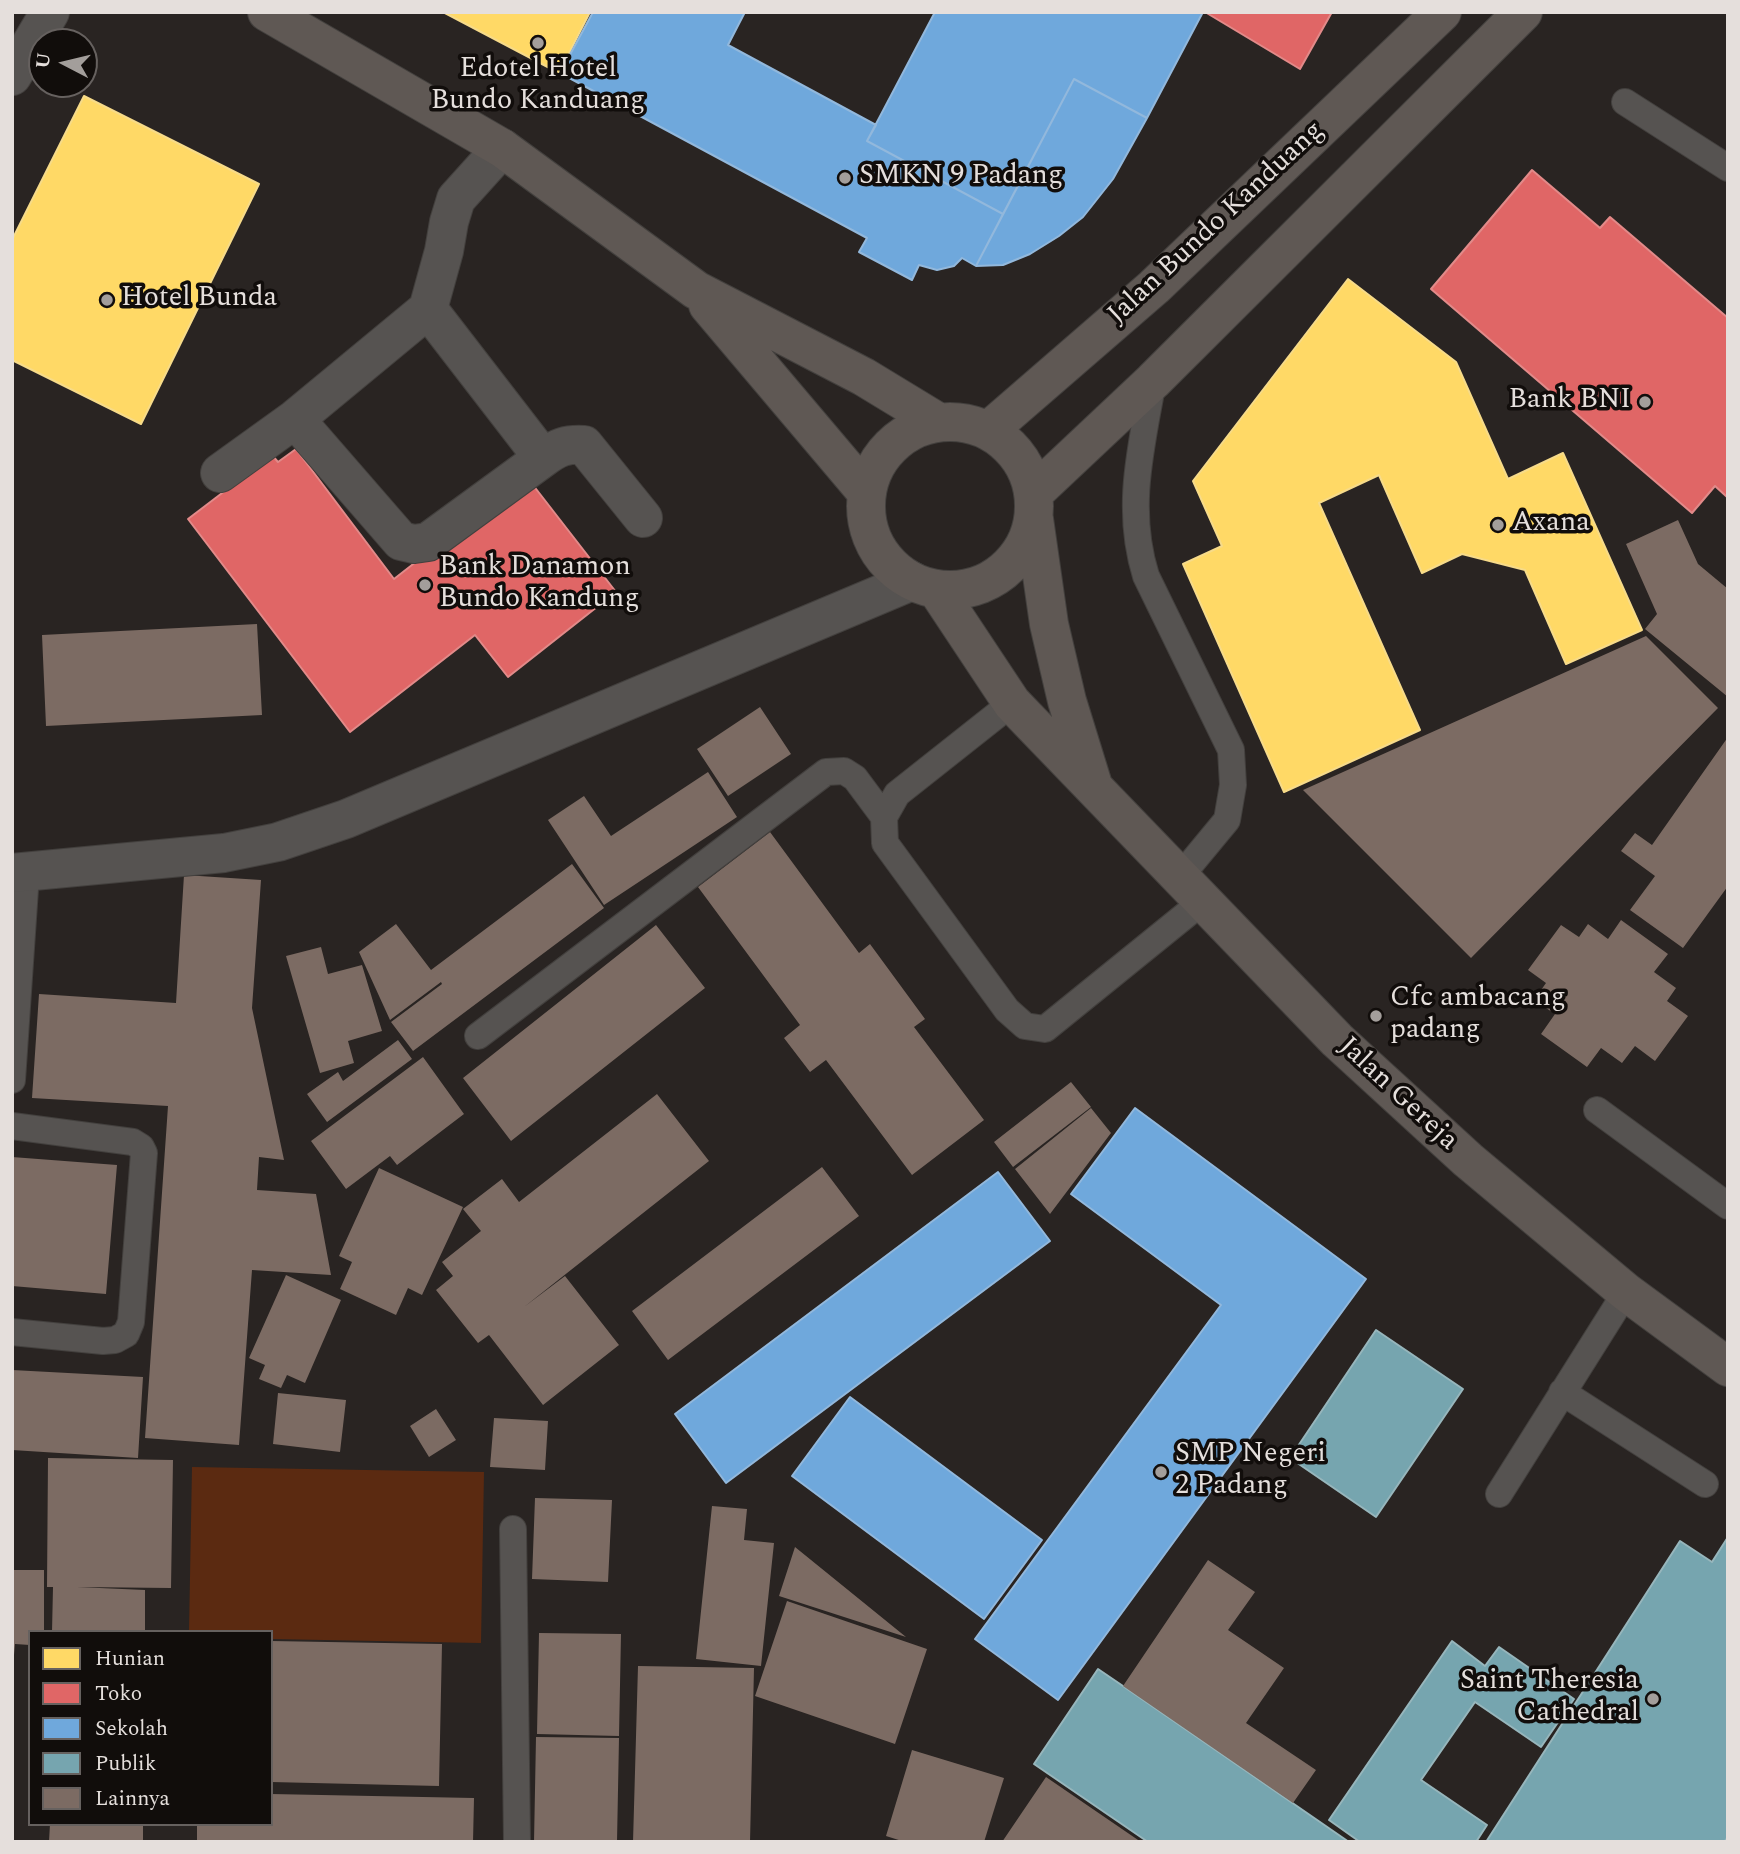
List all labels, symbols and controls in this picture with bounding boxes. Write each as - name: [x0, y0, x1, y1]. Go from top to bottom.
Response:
- north arrow: [28, 28, 98, 98]
- marker: Edotel Hotel Bundo Kanduang: [530, 35, 546, 51]
- text: U: [28, 51, 59, 70]
- place label: Edotel Hotel Bundo Kanduang: [431, 54, 645, 120]
- street label: Jalan Bundo Kanduang: [1102, 115, 1332, 333]
- place label: SMKN 9 Padang: [859, 161, 1063, 195]
- marker: SMKN 9 Padang: [837, 170, 853, 186]
- place label: Hotel Bunda: [121, 283, 277, 317]
- marker: Hotel Bunda: [99, 292, 115, 308]
- place label: Bank BNI: [1509, 385, 1631, 419]
- marker: Bank BNI: [1637, 394, 1653, 410]
- place label: Axana: [1512, 508, 1590, 542]
- marker: Axana: [1490, 517, 1506, 533]
- place label: Bank Danamon Bundo Kandung: [439, 552, 640, 618]
- marker: Bank Danamon Bundo Kandung: [417, 577, 433, 593]
- place label: Cfc ambacang padang: [1390, 983, 1566, 1049]
- marker: Cfc ambacang padang: [1368, 1008, 1384, 1024]
- street label: Jalan Gereja: [1330, 1031, 1464, 1159]
- place label: SMP Negeri 2 Padang: [1175, 1439, 1326, 1505]
- marker: SMP Negeri 2 Padang: [1153, 1464, 1169, 1480]
- legend: [28, 1630, 273, 1826]
- text: Hunian: [95, 1643, 165, 1675]
- place label: Saint Theresia Cathedral: [1460, 1666, 1639, 1732]
- text: Toko: [95, 1678, 142, 1710]
- marker: Saint Theresia Cathedral: [1645, 1691, 1661, 1707]
- text: Sekolah: [95, 1713, 168, 1745]
- text: Publik: [95, 1748, 156, 1780]
- text: Lainnya: [95, 1783, 170, 1815]

